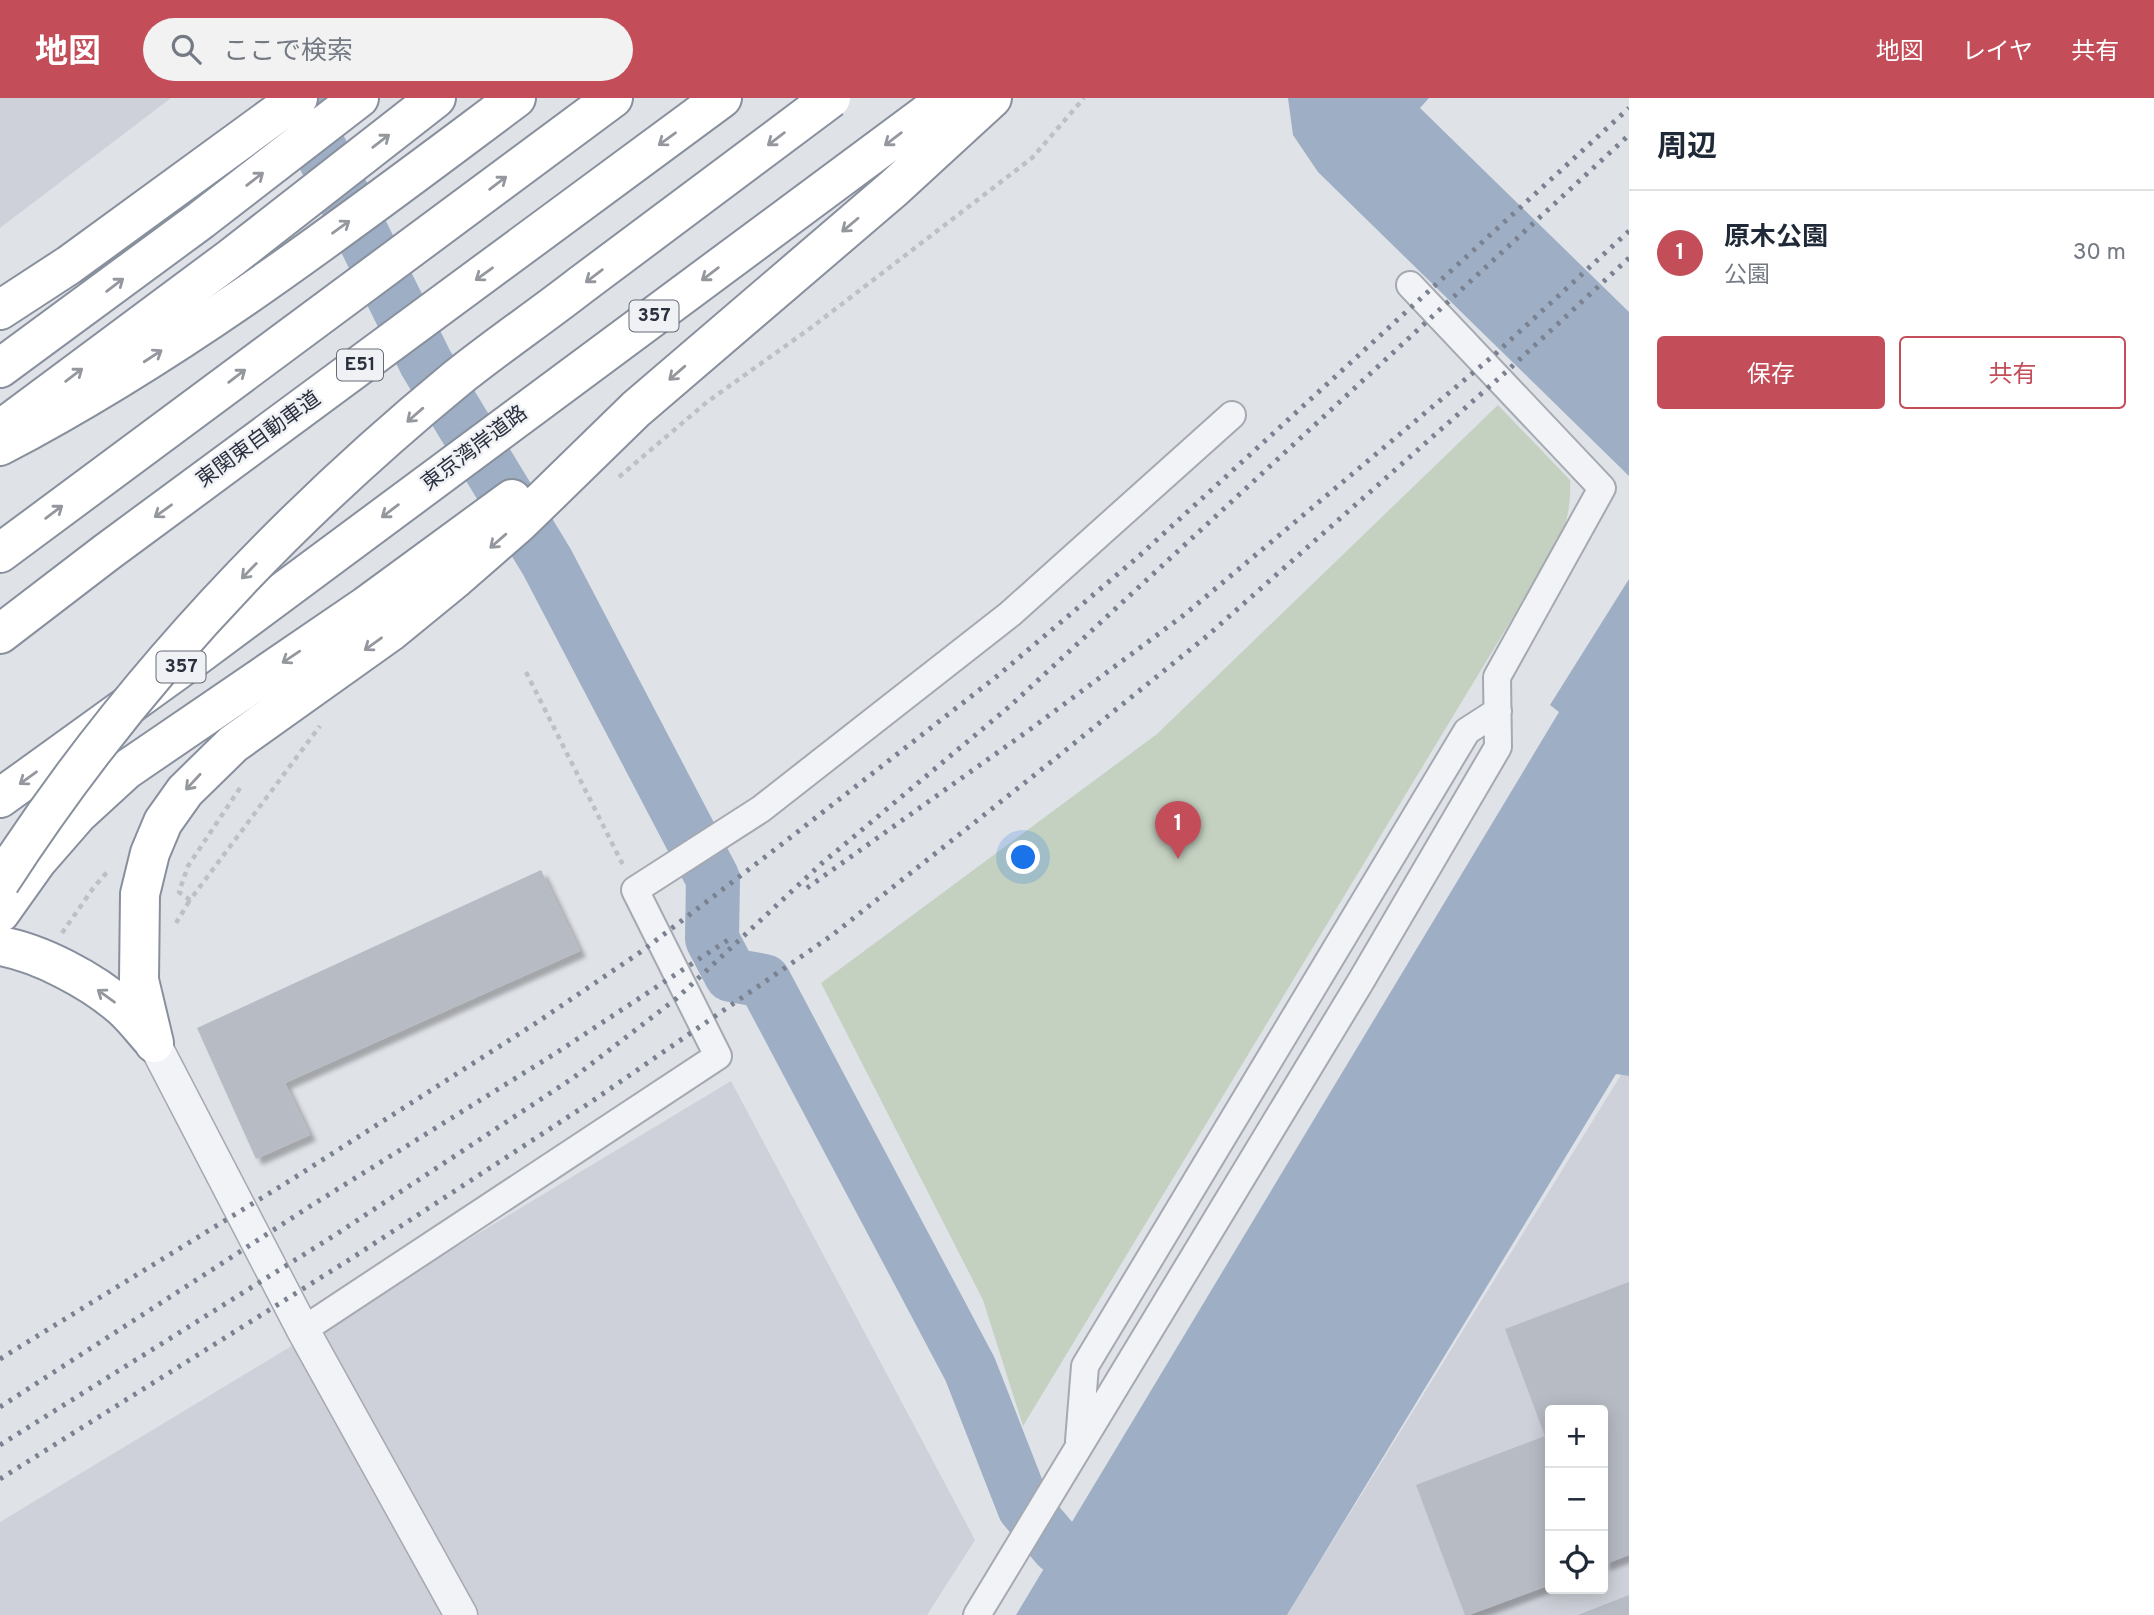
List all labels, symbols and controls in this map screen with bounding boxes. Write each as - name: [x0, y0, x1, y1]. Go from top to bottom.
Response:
- search box: [143, 18, 633, 81]
- icon: search: [167, 30, 205, 68]
- text: 地図: [35, 33, 101, 75]
- text: ここで検索: [223, 36, 353, 69]
- text: 地図: [1876, 38, 1924, 68]
- text: レイヤ: [1962, 38, 2033, 68]
- text: 共有: [2071, 38, 2119, 68]
- text: 周辺: [1657, 130, 1717, 167]
- one-way arrow: [658, 131, 677, 146]
- one-way arrow: [884, 131, 903, 146]
- one-way arrow: [767, 132, 786, 146]
- one-way arrow: [371, 133, 390, 148]
- one-way arrow: [246, 171, 264, 186]
- one-way arrow: [489, 175, 507, 190]
- one-way arrow: [842, 217, 860, 233]
- one-way arrow: [331, 220, 350, 234]
- text: 原木公園: [1724, 222, 1828, 255]
- text: 1: [1675, 239, 1685, 268]
- text: 30 m: [2073, 239, 2126, 268]
- text: 公園: [1724, 262, 1770, 291]
- one-way arrow: [475, 266, 494, 281]
- one-way arrow: [701, 266, 720, 281]
- one-way arrow: [585, 268, 604, 283]
- one-way arrow: [105, 278, 124, 293]
- road number: 357: [630, 300, 678, 331]
- button: 保存: [1657, 336, 1885, 409]
- button: 共有: [1899, 336, 2126, 409]
- one-way arrow: [143, 348, 162, 363]
- road number: E51: [337, 350, 383, 380]
- one-way arrow: [669, 365, 687, 381]
- one-way arrow: [64, 367, 83, 382]
- one-way arrow: [227, 369, 246, 384]
- street label: 東関東自動車道: [192, 386, 326, 494]
- street label: 東京湾岸道路: [417, 400, 533, 498]
- one-way arrow: [406, 407, 424, 423]
- one-way arrow: [154, 503, 173, 518]
- one-way arrow: [381, 504, 400, 519]
- one-way arrow: [45, 505, 63, 520]
- one-way arrow: [490, 533, 508, 549]
- one-way arrow: [241, 563, 258, 580]
- one-way arrow: [364, 637, 383, 651]
- one-way arrow: [282, 650, 302, 664]
- road number: 357: [156, 652, 206, 682]
- one-way arrow: [19, 770, 38, 785]
- one-way arrow: [185, 773, 201, 791]
- pin: 1: [1155, 801, 1201, 859]
- your location: [1006, 840, 1040, 874]
- one-way arrow: [97, 988, 116, 1003]
- map controls: [1545, 1405, 1608, 1594]
- button: +: [1545, 1405, 1608, 1468]
- button: −: [1545, 1468, 1608, 1531]
- button: locate: [1545, 1531, 1608, 1594]

